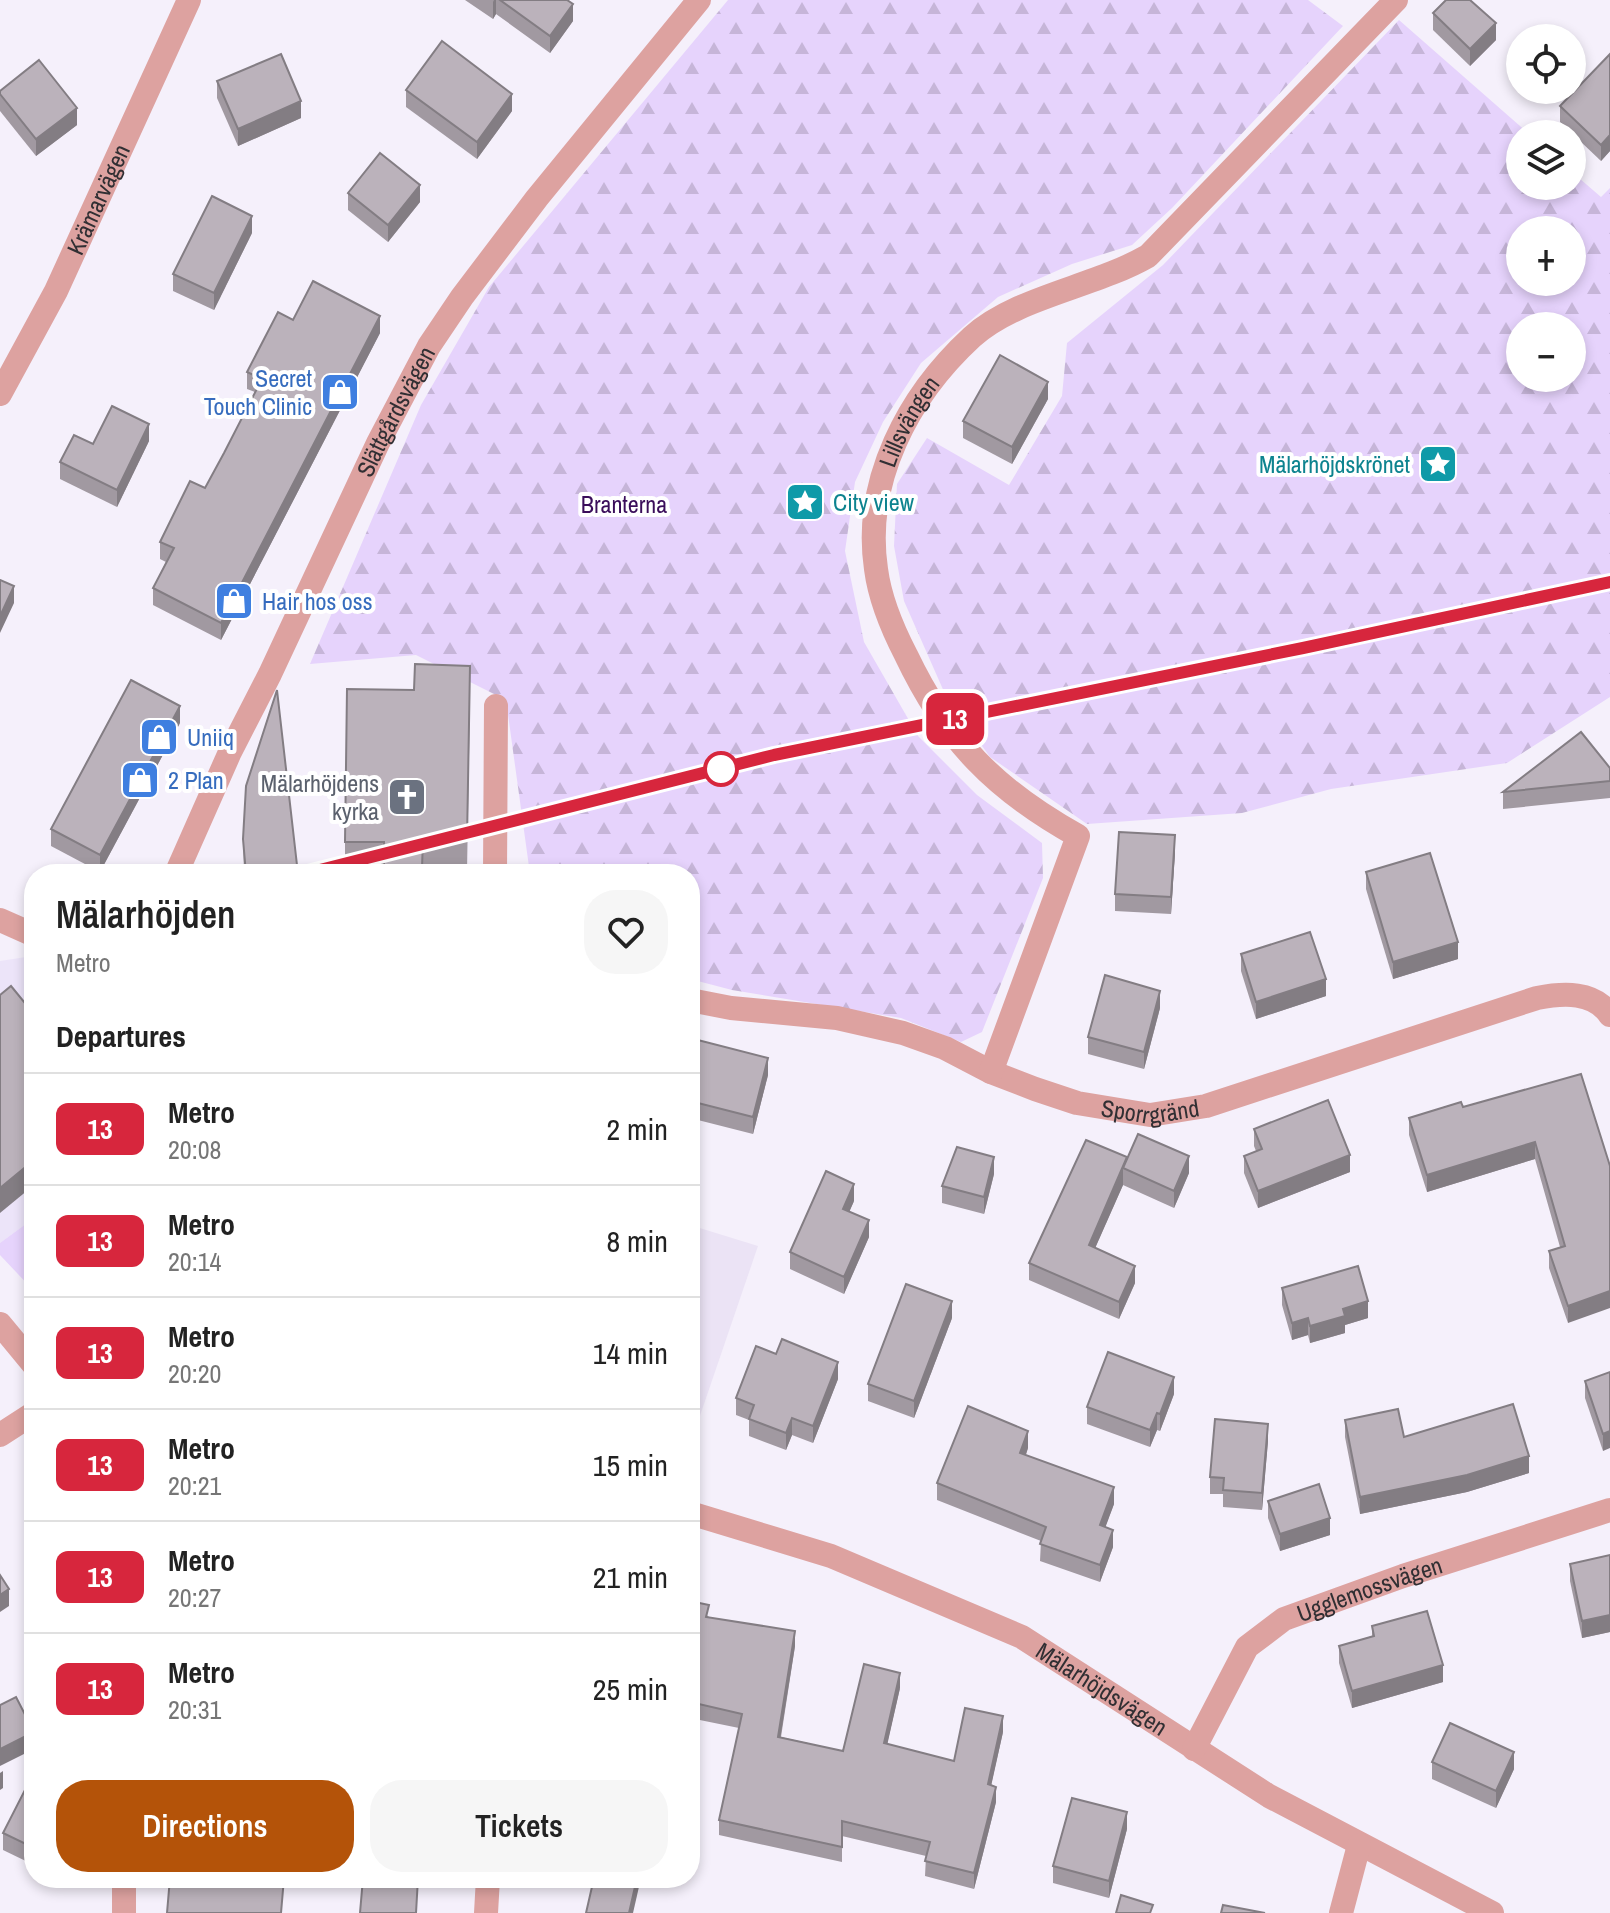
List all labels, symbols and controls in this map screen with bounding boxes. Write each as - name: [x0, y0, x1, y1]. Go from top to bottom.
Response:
- map controls: [1506, 24, 1586, 392]
- button: locate: [1506, 24, 1586, 104]
- button: layers: [1506, 120, 1586, 200]
- street label: Krämarvägen: [59, 139, 137, 260]
- button: +: [1506, 216, 1586, 296]
- button: −: [1506, 312, 1586, 392]
- street label: Slättgårdsvägen: [349, 341, 442, 482]
- place label: Secret Touch Clinic: [204, 362, 313, 422]
- street label: Lillsvängen: [871, 369, 946, 471]
- shop icon: Secret Touch Clinic: [319, 371, 361, 413]
- place icon: Mälarhöjdskrönet: [1417, 443, 1459, 485]
- place label: Mälarhöjdskrönet: [1259, 448, 1411, 480]
- place icon: City view: [784, 481, 826, 523]
- place label: City view: [833, 486, 915, 518]
- park label: Branterna: [581, 488, 667, 520]
- shop icon: Hair hos oss: [213, 580, 255, 622]
- place label: Hair hos oss: [262, 585, 372, 617]
- line badge: 13: [919, 693, 991, 745]
- text: 13: [942, 700, 968, 738]
- shop icon: Uniiq: [138, 716, 180, 758]
- place label: Uniiq: [187, 721, 234, 753]
- unlabelled marker: [704, 752, 738, 786]
- shop icon: 2 Plan: [119, 759, 161, 801]
- place label: 2 Plan: [168, 764, 224, 796]
- place label: Mälarhöjdens kyrka: [261, 767, 379, 827]
- church icon: Mälarhöjdens kyrka: [386, 776, 428, 818]
- text: Mälarhöjden: [56, 889, 235, 940]
- button: heart: [584, 890, 668, 974]
- text: Metro: [56, 945, 111, 980]
- text: Departures: [56, 1016, 186, 1056]
- street label: Sporrgränd: [1099, 1091, 1201, 1131]
- text: Metro: [168, 1092, 235, 1132]
- text: 2 min: [606, 1109, 668, 1149]
- text: 13: [87, 1110, 113, 1148]
- text: 20:08: [168, 1132, 221, 1167]
- text: Metro: [168, 1204, 235, 1244]
- text: 8 min: [606, 1221, 668, 1261]
- text: 13: [87, 1222, 113, 1260]
- text: 20:14: [168, 1244, 221, 1279]
- text: Metro: [168, 1316, 235, 1356]
- text: 14 min: [593, 1333, 668, 1373]
- text: 13: [87, 1334, 113, 1372]
- text: 20:20: [168, 1356, 221, 1391]
- text: Metro: [168, 1428, 235, 1468]
- text: 15 min: [593, 1445, 668, 1485]
- text: 13: [87, 1446, 113, 1484]
- text: 20:21: [168, 1468, 221, 1503]
- text: Metro: [168, 1540, 235, 1580]
- street label: Ugglemossvägen: [1292, 1549, 1446, 1629]
- text: 21 min: [593, 1557, 668, 1597]
- text: 13: [87, 1558, 113, 1596]
- text: 20:27: [168, 1580, 221, 1615]
- street label: Mälarhöjdsvägen: [1030, 1634, 1174, 1743]
- text: Metro: [168, 1652, 235, 1692]
- text: 25 min: [593, 1669, 668, 1709]
- text: 13: [87, 1670, 113, 1708]
- text: 20:31: [168, 1692, 221, 1727]
- button: Directions: [56, 1780, 354, 1872]
- button: Tickets: [370, 1780, 668, 1872]

